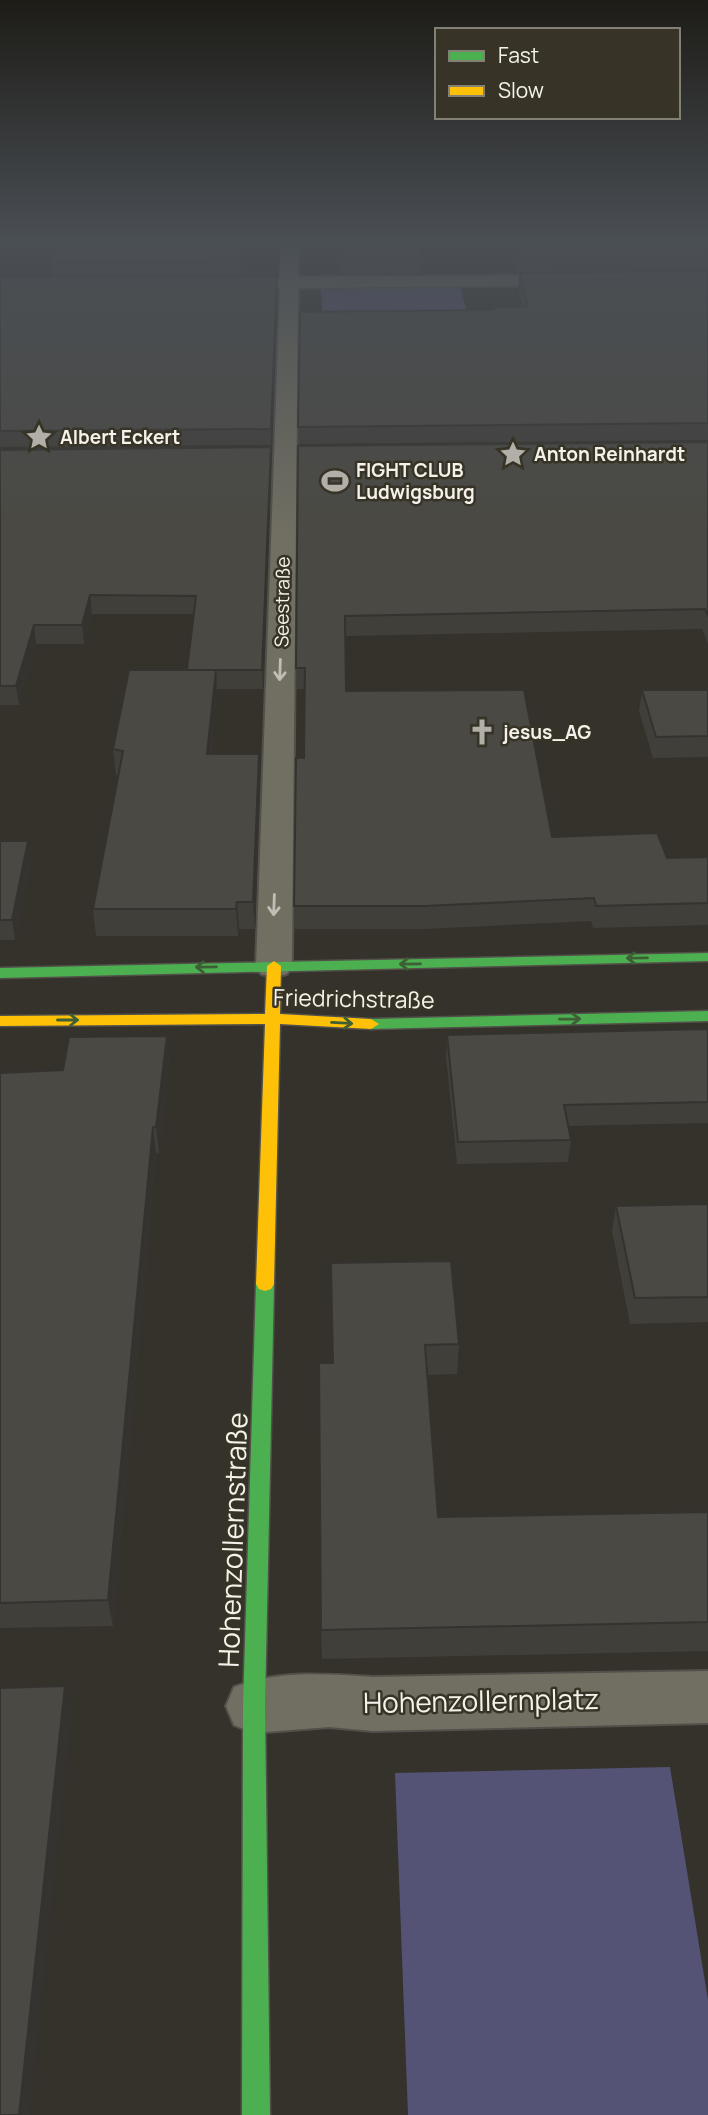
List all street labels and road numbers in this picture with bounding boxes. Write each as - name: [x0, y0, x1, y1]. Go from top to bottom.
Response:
- street label: Seestraße: [268, 556, 296, 648]
- street label: Friedrichstraße: [273, 981, 435, 1015]
- street label: Hohenzollernstraße: [209, 1412, 255, 1668]
- street label: Hohenzollernplatz: [363, 1679, 599, 1721]

